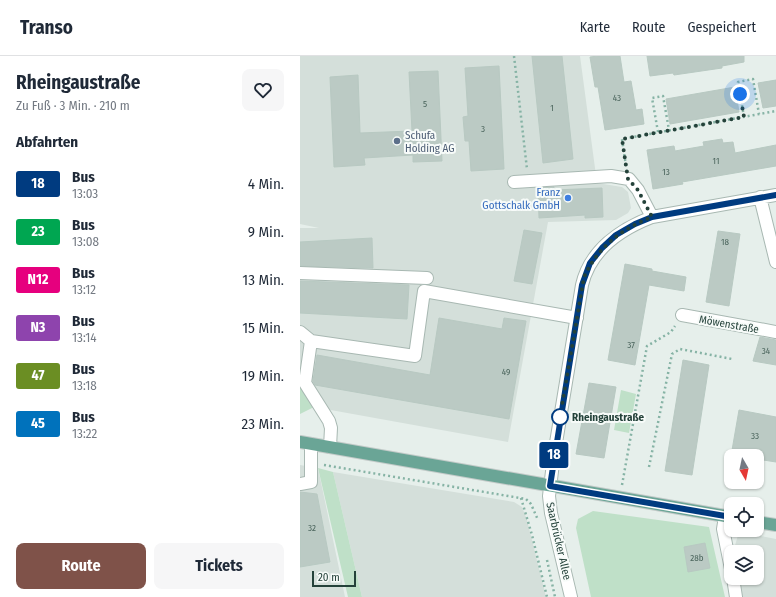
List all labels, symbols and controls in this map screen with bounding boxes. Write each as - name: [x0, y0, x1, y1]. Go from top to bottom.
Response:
- text: Transo: [20, 16, 73, 39]
- text: Karte: [580, 19, 610, 36]
- text: Route: [632, 19, 665, 36]
- text: Gespeichert: [687, 19, 756, 36]
- button: heart: [242, 69, 284, 111]
- text: Rheingaustraße: [16, 71, 140, 94]
- your location: [730, 84, 750, 104]
- house number: 43: [613, 93, 621, 103]
- text: Zu Fuß · 3 Min. · 210 m: [16, 98, 130, 113]
- house number: 5: [423, 99, 427, 109]
- house number: 1: [550, 103, 554, 113]
- house number: 3: [481, 124, 485, 134]
- place label: Schufa Holding AG: [405, 129, 455, 155]
- text: Abfahrten: [16, 133, 78, 151]
- marker: Schufa Holding AG: [392, 136, 402, 146]
- house number: 11: [713, 156, 719, 166]
- house number: 13: [662, 167, 670, 177]
- text: Bus: [72, 168, 95, 186]
- text: 18: [31, 175, 45, 192]
- text: 4 Min.: [248, 175, 284, 193]
- text: 13:03: [72, 186, 98, 201]
- place label: Franz Gottschalk GmbH: [482, 186, 561, 212]
- marker: Franz Gottschalk GmbH: [563, 193, 573, 203]
- text: Bus: [72, 216, 95, 234]
- text: 23: [31, 223, 45, 240]
- text: 9 Min.: [248, 223, 284, 241]
- text: 13:08: [72, 234, 99, 249]
- house number: 18: [721, 237, 730, 247]
- text: Bus: [72, 264, 95, 282]
- text: N12: [28, 271, 48, 288]
- text: 13 Min.: [242, 271, 284, 289]
- text: 13:12: [72, 282, 96, 297]
- text: Bus: [72, 312, 95, 330]
- street label: Möwenstraße: [698, 313, 760, 336]
- text: N3: [30, 319, 46, 336]
- text: 15 Min.: [242, 319, 284, 337]
- text: 13:14: [72, 330, 97, 345]
- house number: 37: [627, 340, 635, 350]
- house number: 34: [762, 346, 771, 356]
- text: Bus: [72, 360, 95, 378]
- text: 47: [32, 367, 44, 384]
- text: 19 Min.: [242, 367, 284, 385]
- house number: 49: [502, 367, 510, 377]
- text: 13:18: [72, 378, 97, 393]
- text: Bus: [72, 408, 95, 426]
- marker: Rheingaustraße: [551, 408, 569, 426]
- place label: Rheingaustraße: [572, 411, 644, 424]
- text: 45: [31, 415, 45, 432]
- text: 23 Min.: [242, 415, 284, 433]
- text: 13:22: [72, 426, 97, 441]
- house number: 33: [751, 431, 759, 441]
- line badge: 18: [536, 442, 572, 468]
- text: 18: [547, 446, 561, 463]
- north arrow: [724, 449, 764, 489]
- map controls: [724, 449, 764, 585]
- button: locate: [724, 497, 764, 537]
- street label: Saarbrücker Allee: [543, 501, 574, 581]
- house number: 32: [308, 523, 316, 533]
- button: Route: [16, 543, 146, 589]
- button: Tickets: [154, 543, 284, 589]
- button: layers: [724, 545, 764, 585]
- house number: 28b: [690, 553, 704, 563]
- scale bar: [312, 569, 356, 588]
- text: 20 m: [318, 571, 340, 584]

